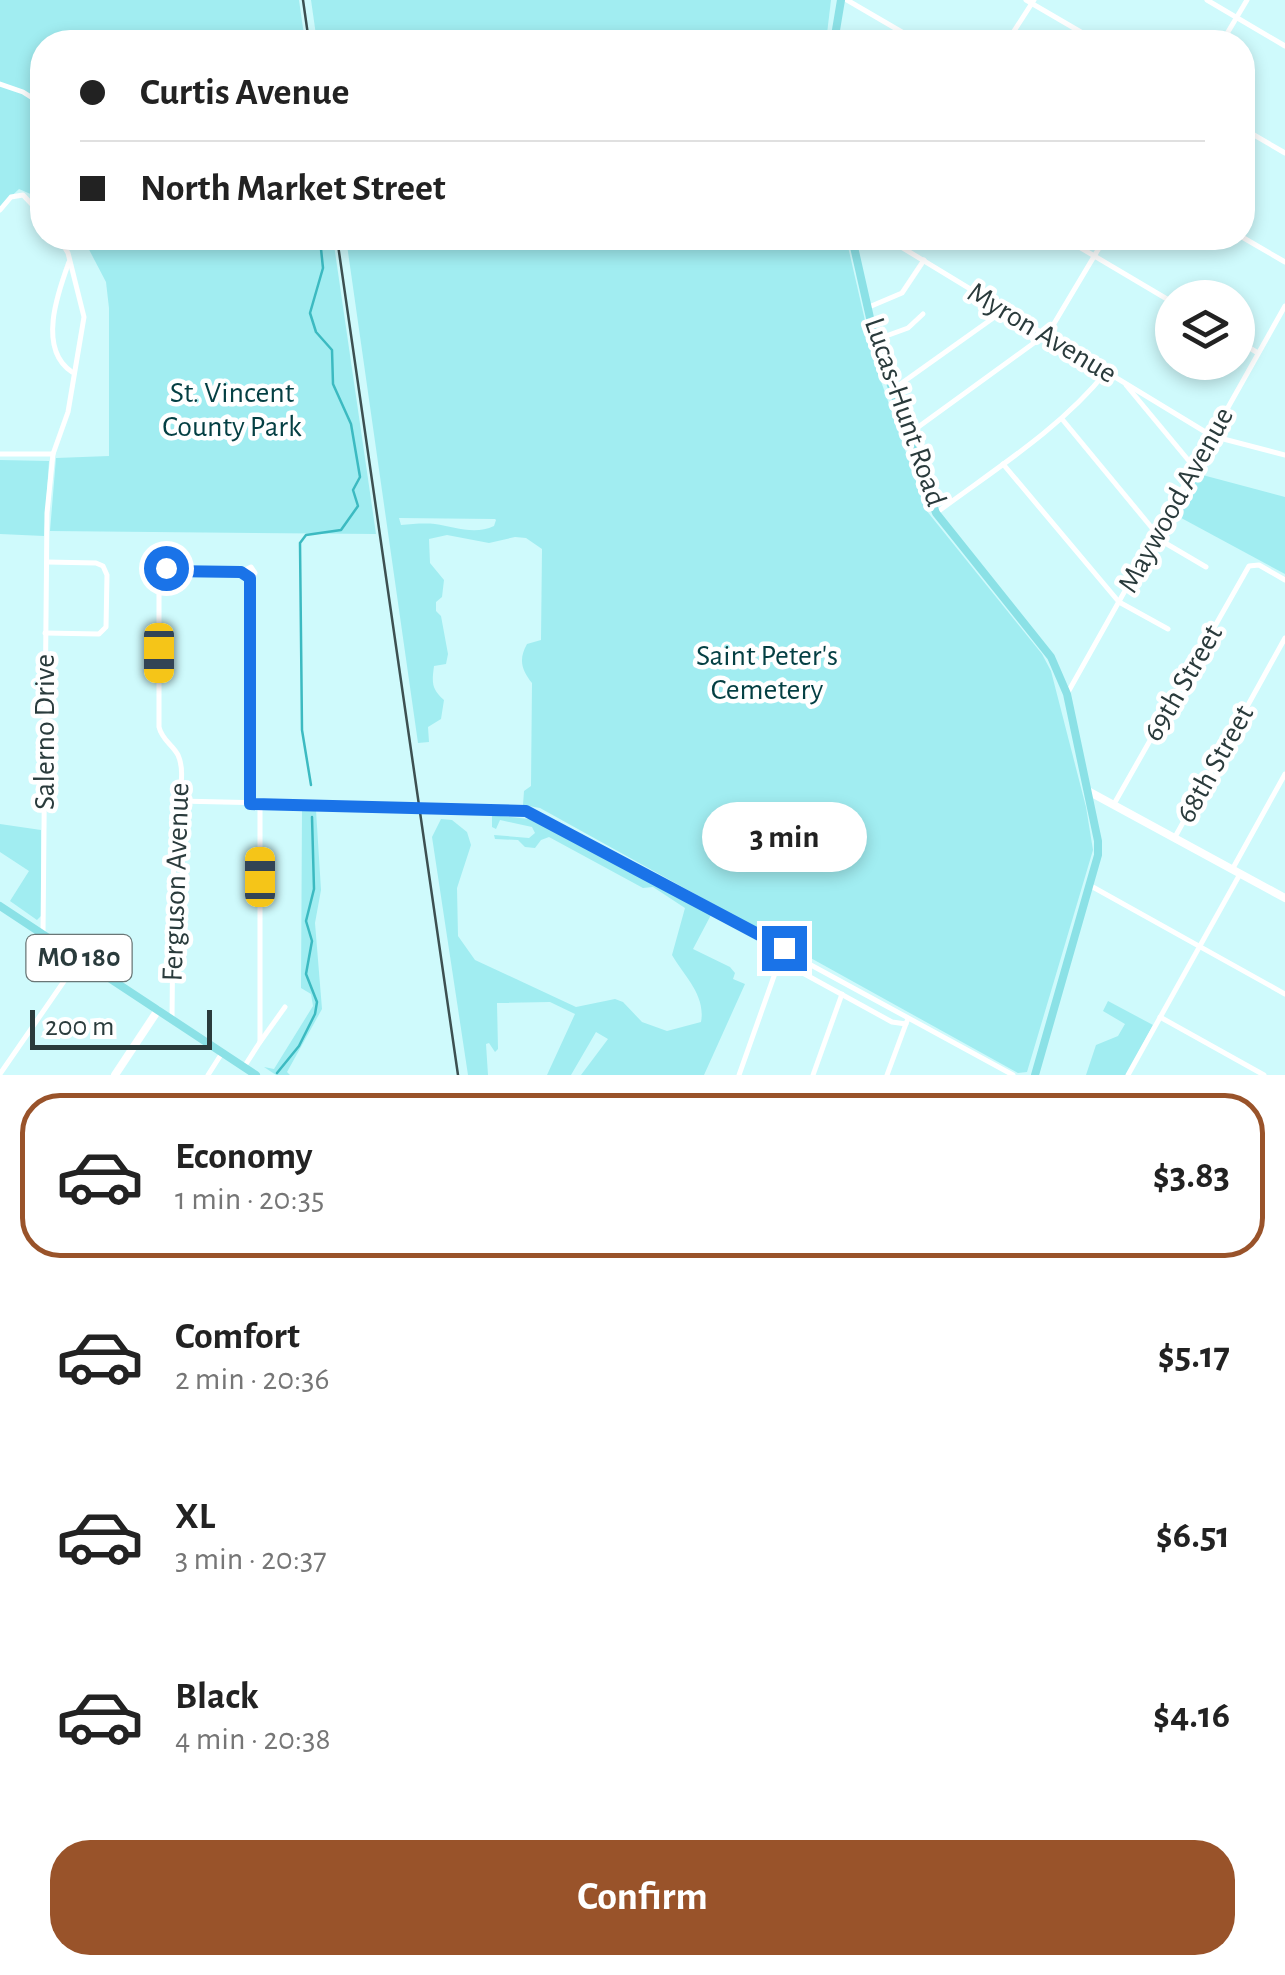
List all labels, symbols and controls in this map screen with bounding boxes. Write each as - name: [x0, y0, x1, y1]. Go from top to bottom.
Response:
- text: Curtis Avenue: [140, 74, 349, 112]
- text: North Market Street: [140, 170, 446, 208]
- street label: Myron Avenue: [962, 277, 1122, 389]
- map controls: [1155, 280, 1255, 380]
- button: layers: [1155, 280, 1255, 380]
- street label: Lucas-Hunt Road: [859, 314, 951, 510]
- park label: St. Vincent County Park: [162, 378, 302, 442]
- street label: Maywood Avenue: [1113, 402, 1239, 598]
- route start: [144, 546, 189, 591]
- street label: 69th Street: [1138, 619, 1228, 746]
- car: [144, 623, 174, 683]
- park label: Saint Peter's Cemetery: [696, 641, 838, 705]
- street label: Salerno Drive: [30, 654, 60, 810]
- street label: 68th Street: [1171, 700, 1260, 828]
- street label: Ferguson Avenue: [158, 782, 194, 982]
- callout: 3 min: [702, 803, 866, 873]
- text: 3 min: [750, 821, 819, 853]
- car: [245, 847, 275, 907]
- route end: [762, 926, 807, 971]
- road number: MO 180: [27, 935, 132, 981]
- scale bar: [30, 1005, 212, 1050]
- text: 200 m: [45, 1013, 114, 1041]
- icon: car: [55, 1131, 145, 1221]
- text: Economy: [175, 1138, 313, 1176]
- text: $3.83: [1153, 1157, 1230, 1195]
- text: 1 min · 20:35: [175, 1183, 324, 1215]
- icon: car: [55, 1311, 145, 1401]
- text: Comfort: [175, 1318, 300, 1356]
- text: $5.17: [1158, 1337, 1230, 1375]
- text: 2 min · 20:36: [175, 1363, 330, 1395]
- icon: car: [55, 1491, 145, 1581]
- text: XL: [175, 1498, 215, 1536]
- text: $6.51: [1156, 1517, 1230, 1555]
- text: 3 min · 20:37: [175, 1543, 327, 1575]
- icon: car: [55, 1671, 145, 1761]
- text: Black: [175, 1678, 259, 1716]
- text: $4.16: [1153, 1697, 1230, 1735]
- text: 4 min · 20:38: [175, 1723, 331, 1755]
- button: Confirm: [50, 1840, 1235, 1955]

